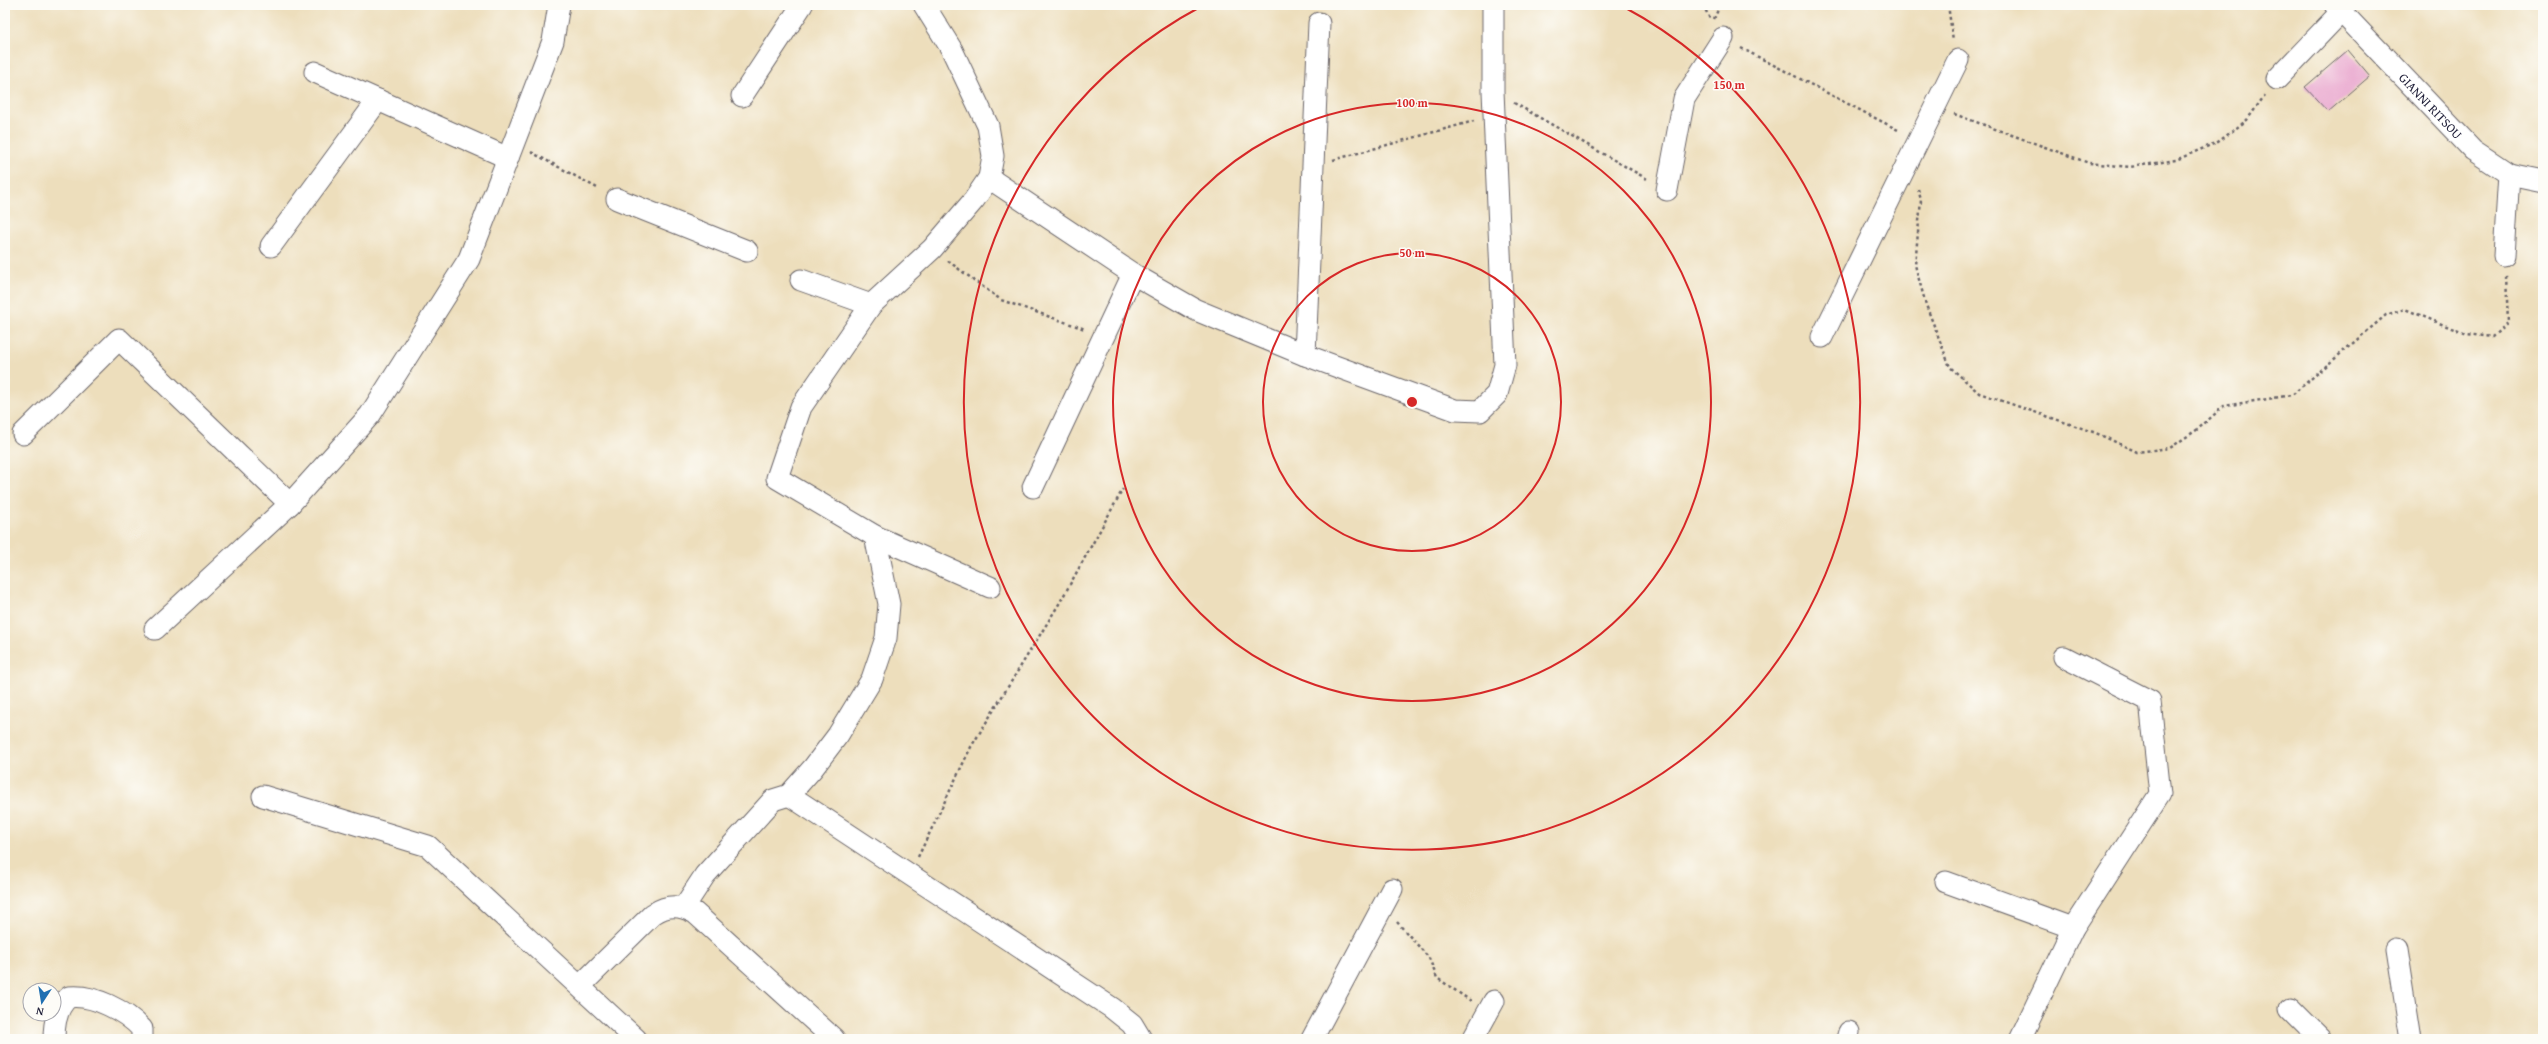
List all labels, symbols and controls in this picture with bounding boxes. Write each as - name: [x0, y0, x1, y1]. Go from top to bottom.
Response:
- street label: GIANNI RITSOU: [2395, 68, 2467, 143]
- text: 150 m: [1713, 76, 1746, 93]
- text: 100 m: [1396, 94, 1429, 111]
- text: 50 m: [1399, 244, 1425, 261]
- centre of rings: [1405, 395, 1419, 409]
- north arrow: [22, 982, 62, 1022]
- text: N: [34, 1003, 45, 1020]

